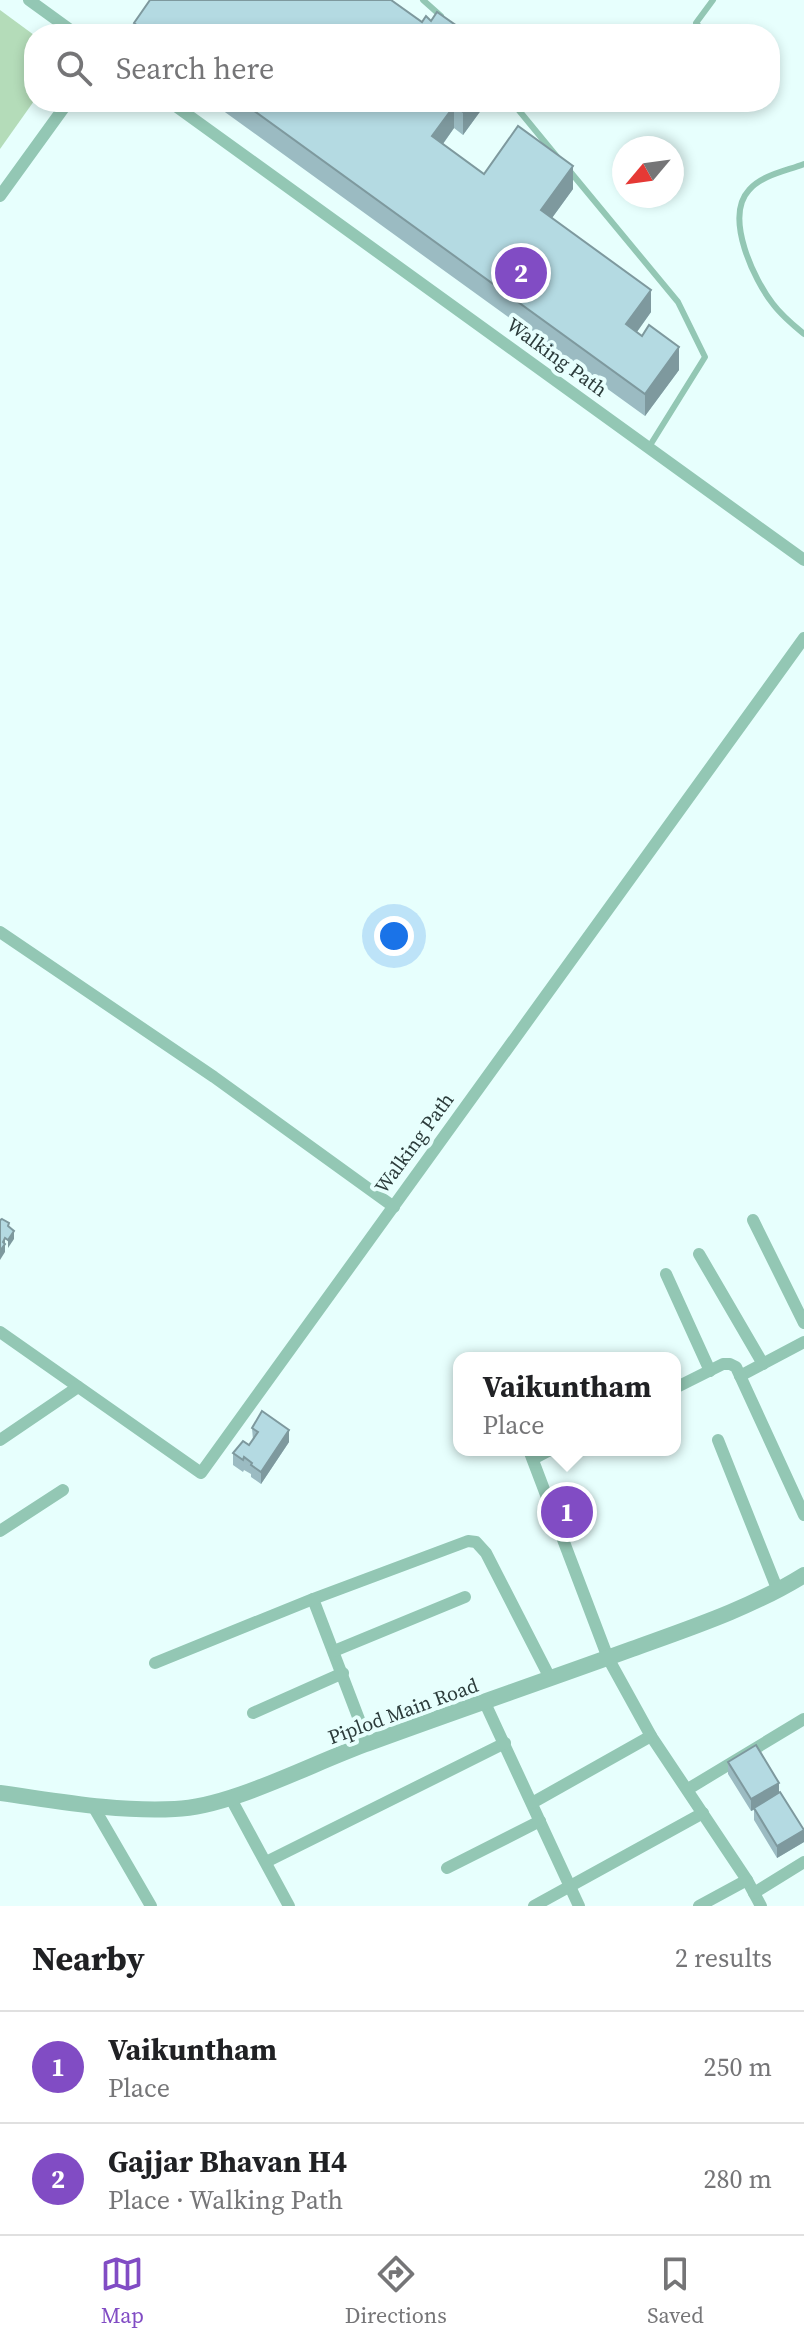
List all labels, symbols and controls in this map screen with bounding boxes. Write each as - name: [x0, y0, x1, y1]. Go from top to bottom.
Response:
- search box: [24, 24, 780, 112]
- icon: search: [52, 46, 96, 90]
- text: Search here: [116, 48, 274, 89]
- north arrow: [612, 136, 684, 208]
- pin: 2: [495, 243, 547, 303]
- street label: Walking Path: [501, 311, 613, 403]
- your location: [374, 916, 414, 956]
- street label: Walking Path: [368, 1087, 460, 1199]
- popup: [453, 1352, 681, 1456]
- text: Vaikuntham: [482, 1366, 652, 1407]
- text: Place: [482, 1407, 544, 1443]
- pin: 1: [541, 1482, 593, 1542]
- street label: Piplod Main Road: [324, 1671, 483, 1751]
- text: Nearby: [32, 1935, 145, 1981]
- text: 2 results: [675, 1940, 772, 1976]
- text: Vaikuntham: [108, 2029, 277, 2070]
- text: 1: [51, 2049, 65, 2085]
- text: 250 m: [704, 2049, 772, 2085]
- text: Place: [108, 2070, 170, 2106]
- text: Gajjar Bhavan H4: [108, 2141, 347, 2182]
- text: 2: [51, 2161, 65, 2197]
- text: 280 m: [704, 2161, 772, 2197]
- text: Place · Walking Path: [108, 2182, 343, 2218]
- tab: Map: [100, 2252, 144, 2330]
- tab: Directions: [345, 2252, 447, 2330]
- tab: Saved: [647, 2252, 704, 2330]

